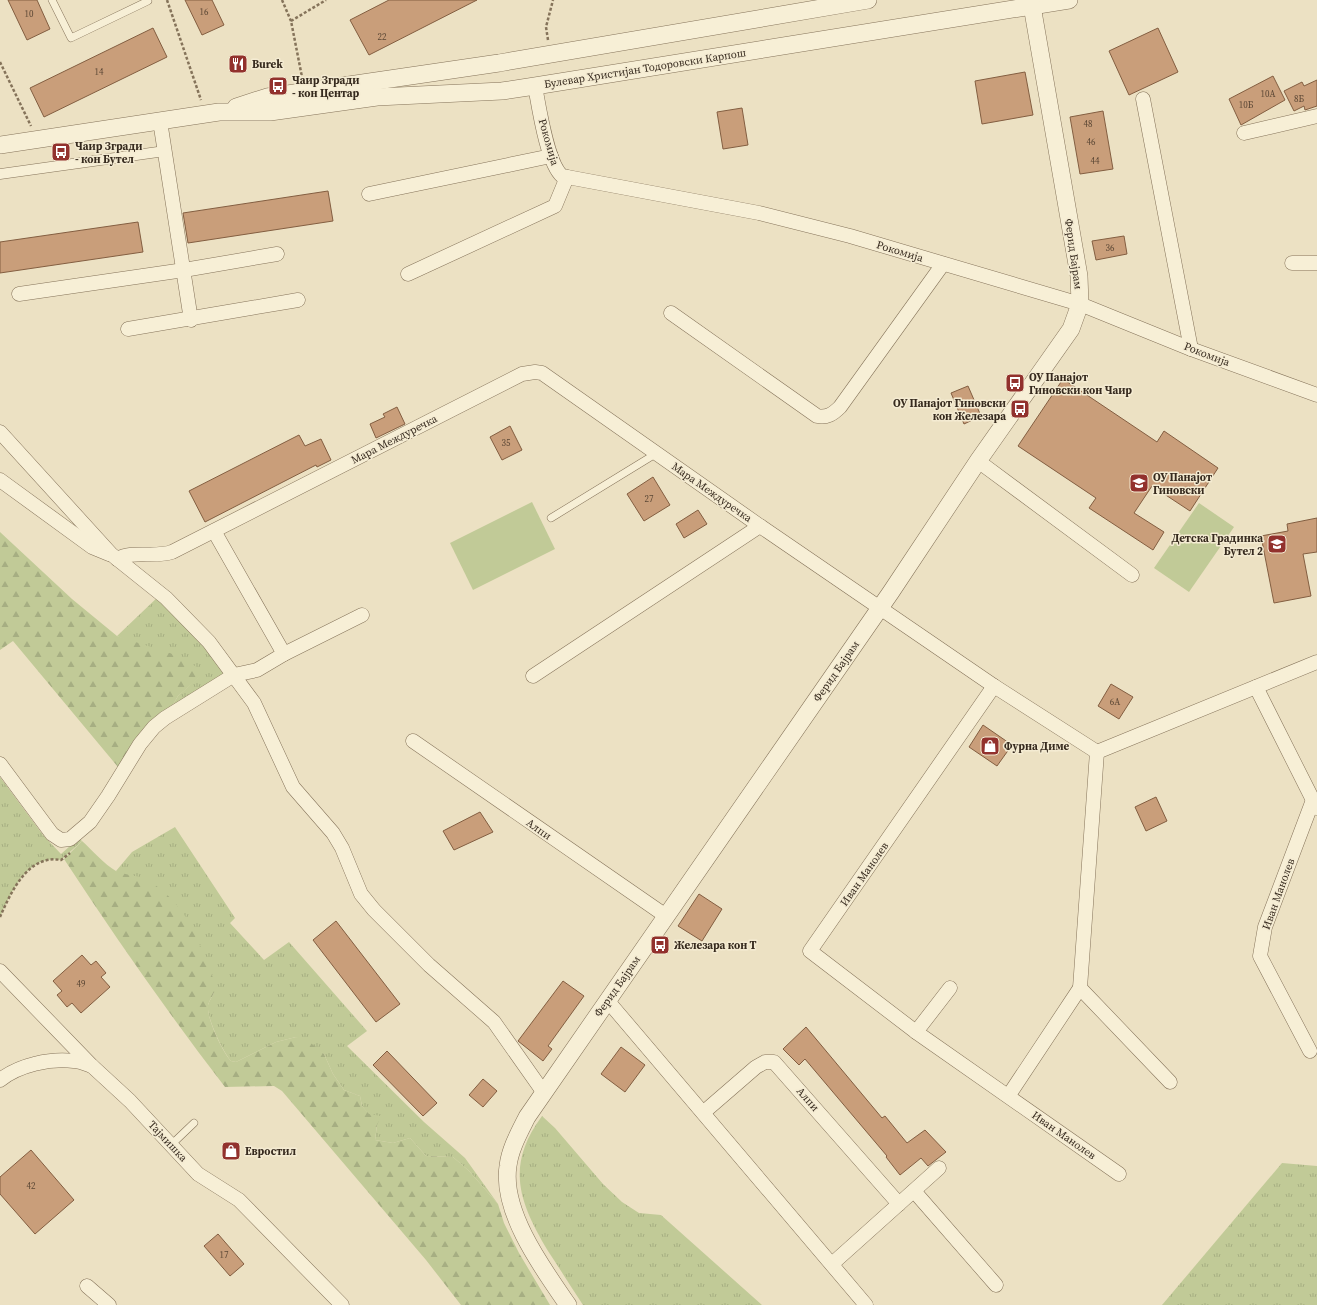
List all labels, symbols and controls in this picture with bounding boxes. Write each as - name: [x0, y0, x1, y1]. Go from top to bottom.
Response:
- house number: 16: [199, 6, 209, 18]
- house number: 10: [24, 8, 34, 20]
- house number: 22: [377, 31, 387, 43]
- street label: Булевар Христијан Тодоровски Карпош: [543, 45, 747, 92]
- restaurant icon: Burek: [227, 53, 249, 75]
- place label: Burek: [252, 57, 283, 72]
- house number: 14: [94, 66, 104, 78]
- place label: Чаир Згради - кон Центар: [292, 73, 360, 101]
- bus stop icon: Чаир Згради - кон Центар: [267, 75, 289, 97]
- house number: 10А: [1261, 88, 1276, 100]
- house number: 8Б: [1294, 93, 1304, 105]
- house number: 10Б: [1239, 99, 1254, 111]
- street label: Рокомија: [535, 117, 562, 168]
- house number: 48: [1083, 118, 1093, 130]
- house number: 46: [1086, 136, 1096, 148]
- place label: Чаир Згради - кон Бутел: [75, 139, 143, 167]
- bus stop icon: Чаир Згради - кон Бутел: [50, 141, 72, 163]
- house number: 44: [1090, 155, 1100, 167]
- street label: Ферид Бајрам: [1061, 218, 1086, 290]
- street label: Рокомија: [875, 237, 925, 266]
- house number: 36: [1105, 242, 1115, 254]
- street label: Рокомија: [1182, 339, 1232, 370]
- place label: ОУ Панајот Гиновски кон Чаир: [1029, 370, 1132, 398]
- bus stop icon: ОУ Панајот Гиновски кон Чаир: [1004, 372, 1026, 394]
- place label: ОУ Панајот Гиновски кон Железара: [893, 396, 1006, 424]
- bus stop icon: ОУ Панајот Гиновски кон Железара: [1009, 398, 1031, 420]
- street label: Мара Междуречка: [349, 411, 440, 468]
- house number: 35: [501, 437, 511, 449]
- street label: Мара Междуречка: [669, 459, 755, 526]
- place label: ОУ Панајот Гиновски: [1153, 470, 1212, 498]
- school or university icon: ОУ Панајот Гиновски: [1128, 472, 1150, 494]
- house number: 27: [644, 493, 654, 505]
- place label: Детска Градинка Бутел 2: [1171, 531, 1263, 559]
- school or university icon: Детска Градинка Бутел 2: [1266, 533, 1288, 555]
- street label: Ферид Бајрам: [810, 638, 863, 705]
- house number: 6А: [1110, 696, 1120, 708]
- shop icon: Фурна Диме: [979, 735, 1001, 757]
- place label: Фурна Диме: [1004, 739, 1069, 754]
- street label: Алпи: [523, 815, 554, 843]
- street label: Иван Манолев: [837, 839, 892, 909]
- street label: Иван Манолев: [1259, 856, 1298, 932]
- bus stop icon: Железара кон Т: [649, 934, 671, 956]
- place label: Железара кон Т: [674, 938, 757, 953]
- street label: Ферид Бајрам: [591, 953, 644, 1020]
- house number: 49: [76, 978, 86, 990]
- street label: Алпи: [793, 1084, 822, 1115]
- street label: Иван Манолев: [1029, 1108, 1099, 1163]
- street label: Тајмишка: [145, 1118, 191, 1165]
- shop icon: Евростил: [220, 1140, 242, 1162]
- place label: Евростил: [245, 1144, 296, 1159]
- house number: 42: [26, 1180, 36, 1192]
- house number: 17: [219, 1249, 229, 1261]

